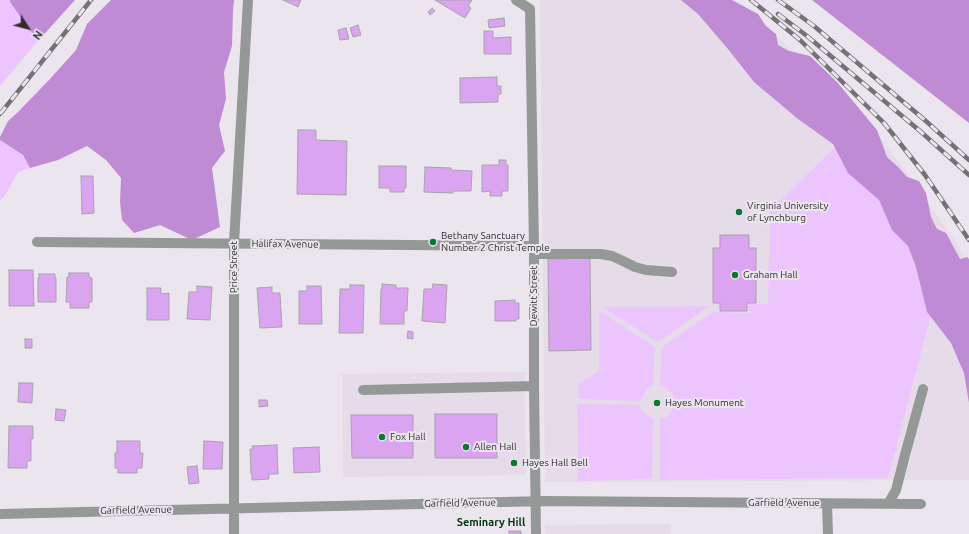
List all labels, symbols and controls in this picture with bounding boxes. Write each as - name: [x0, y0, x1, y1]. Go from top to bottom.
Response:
- north arrow: [8, 8, 48, 48]
- text: N: [30, 28, 45, 42]
- place label: Virginia University of Lynchburg: [747, 200, 828, 224]
- marker: Virginia University of Lynchburg: [734, 207, 744, 217]
- place label: Bethany Sanctuary Number 2 Christ Temple: [441, 230, 550, 254]
- street label: Halifax Avenue: [251, 237, 319, 251]
- marker: Bethany Sanctuary Number 2 Christ Temple: [428, 237, 438, 247]
- street label: Price Street: [228, 241, 240, 293]
- street label: Dewitt Street: [528, 266, 540, 326]
- place label: Graham Hall: [743, 269, 798, 281]
- marker: Graham Hall: [730, 270, 740, 280]
- place label: Hayes Monument: [665, 397, 744, 409]
- marker: Hayes Monument: [652, 398, 662, 408]
- place label: Fox Hall: [390, 431, 426, 443]
- marker: Fox Hall: [377, 432, 387, 442]
- place label: Allen Hall: [474, 441, 517, 453]
- marker: Allen Hall: [461, 442, 471, 452]
- place label: Hayes Hall Bell: [522, 457, 588, 469]
- marker: Hayes Hall Bell: [509, 458, 519, 468]
- street label: Garfield Avenue: [424, 496, 496, 510]
- street label: Garfield Avenue: [748, 497, 820, 509]
- street label: Garfield Avenue: [100, 503, 172, 517]
- district label: Seminary Hill: [457, 515, 525, 529]

